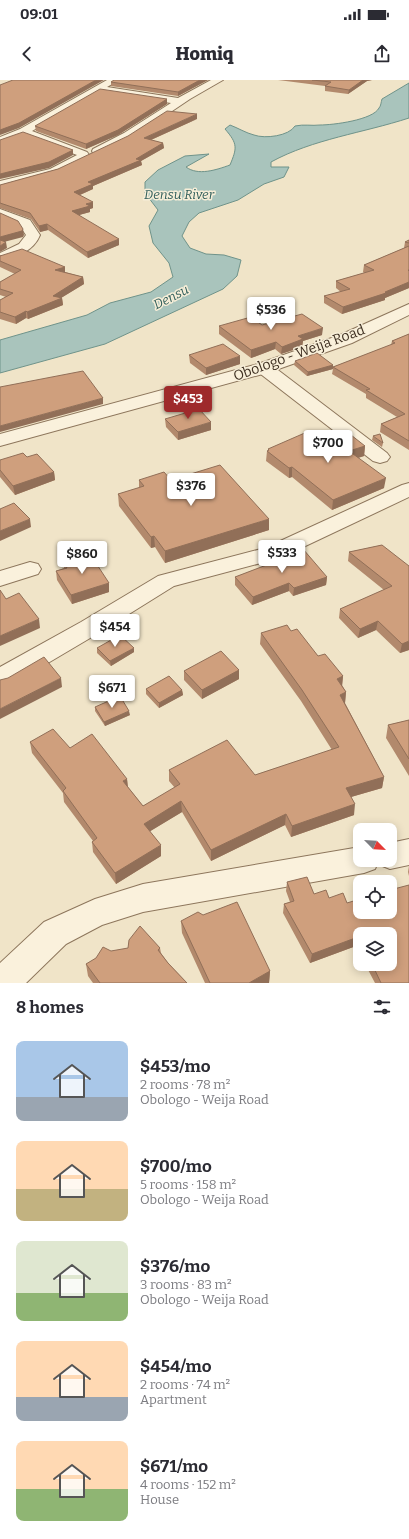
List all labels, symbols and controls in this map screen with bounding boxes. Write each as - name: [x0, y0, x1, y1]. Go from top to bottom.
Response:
- text: 09:01: [20, 5, 58, 23]
- icon: back: [16, 43, 38, 65]
- text: Homiq: [175, 43, 234, 65]
- icon: share: [371, 43, 393, 65]
- water label: Densu River: [144, 187, 215, 202]
- water label: Densu: [151, 282, 191, 312]
- pin: $536: [247, 297, 295, 331]
- text: $536: [256, 302, 286, 317]
- street label: Obologo - Weija Road: [231, 321, 367, 385]
- pin: $453: [164, 386, 212, 420]
- text: $453: [173, 391, 203, 406]
- pin: $700: [304, 430, 352, 464]
- text: $700: [312, 435, 344, 450]
- pin: $376: [167, 473, 215, 507]
- text: $376: [176, 478, 206, 493]
- pin: $533: [258, 540, 306, 574]
- pin: $860: [58, 541, 106, 575]
- text: $533: [267, 545, 297, 560]
- text: $860: [66, 546, 98, 561]
- pin: $454: [91, 614, 139, 648]
- text: $454: [100, 619, 130, 634]
- pin: $671: [88, 675, 136, 709]
- text: $671: [98, 680, 126, 695]
- north arrow: [353, 823, 397, 867]
- map controls: [353, 823, 397, 971]
- button: locate: [353, 875, 397, 919]
- button: layers: [353, 927, 397, 971]
- icon: filters: [371, 996, 393, 1018]
- text: 8 homes: [16, 997, 84, 1018]
- text: $453/mo: [140, 1056, 210, 1077]
- icon: home: [48, 1057, 96, 1105]
- text: 2 rooms · 78 m²: [140, 1077, 230, 1092]
- text: Obologo - Weija Road: [140, 1092, 269, 1107]
- text: $700/mo: [140, 1156, 212, 1177]
- icon: home: [48, 1157, 96, 1205]
- text: 5 rooms · 158 m²: [140, 1177, 236, 1192]
- text: Obologo - Weija Road: [140, 1192, 269, 1207]
- text: $376/mo: [140, 1256, 210, 1277]
- icon: home: [48, 1257, 96, 1305]
- text: 3 rooms · 83 m²: [140, 1277, 232, 1292]
- text: Obologo - Weija Road: [140, 1292, 269, 1307]
- text: $454/mo: [140, 1356, 212, 1377]
- icon: home: [48, 1357, 96, 1405]
- text: 2 rooms · 74 m²: [140, 1377, 230, 1392]
- text: Apartment: [140, 1392, 207, 1407]
- text: $671/mo: [140, 1456, 208, 1477]
- icon: home: [48, 1457, 96, 1505]
- text: 4 rooms · 152 m²: [140, 1477, 236, 1492]
- text: House: [140, 1492, 179, 1507]

